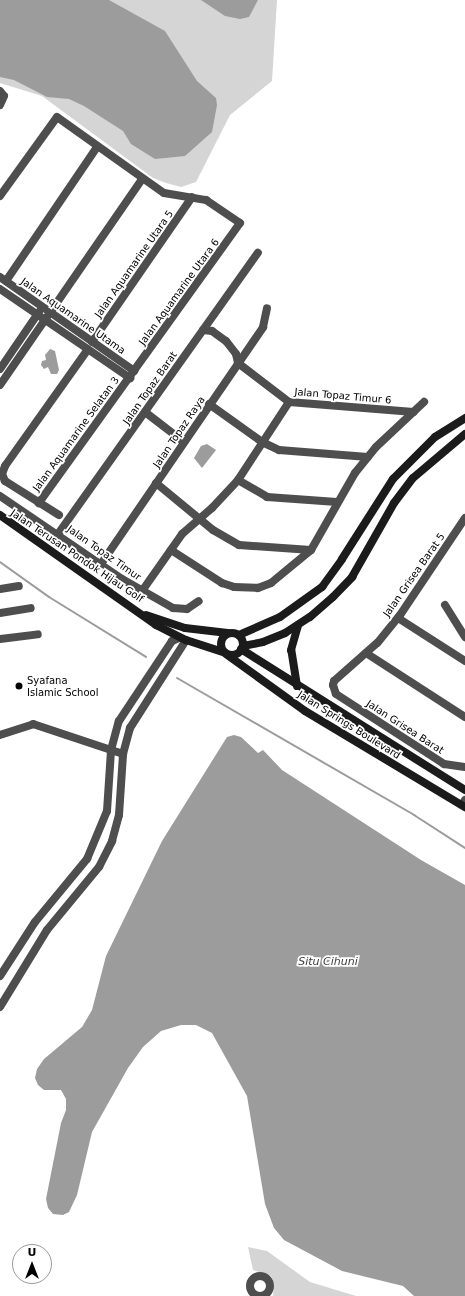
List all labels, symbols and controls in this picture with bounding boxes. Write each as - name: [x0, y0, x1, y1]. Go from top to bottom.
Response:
- street label: Jalan Aquamarine Utara 5: [92, 208, 176, 320]
- street label: Jalan Aquamarine Utara 6: [136, 236, 222, 348]
- street label: Jalan Aquamarine Utama: [19, 275, 127, 357]
- street label: Jalan Topaz Barat: [120, 349, 180, 427]
- street label: Jalan Aquamarine Selatan 3: [30, 374, 122, 494]
- street label: Jalan Topaz Timur 6: [294, 386, 392, 406]
- street label: Jalan Topaz Raya: [151, 394, 207, 470]
- street label: Jalan Terusan Pondok Hijau Golf: [8, 507, 146, 605]
- street label: Jalan Topaz Timur: [65, 523, 143, 583]
- street label: Jalan Grisea Barat 5: [381, 531, 447, 619]
- place label: Syafana Islamic School: [27, 674, 98, 698]
- marker: Syafana Islamic School: [14, 681, 24, 691]
- street label: Jalan Springs Boulevard: [295, 688, 403, 762]
- street label: Jalan Grisea Barat: [364, 697, 446, 757]
- water label: Situ Cihuni: [298, 955, 358, 969]
- north arrow: [12, 1244, 52, 1284]
- text: U: [28, 1246, 36, 1259]

